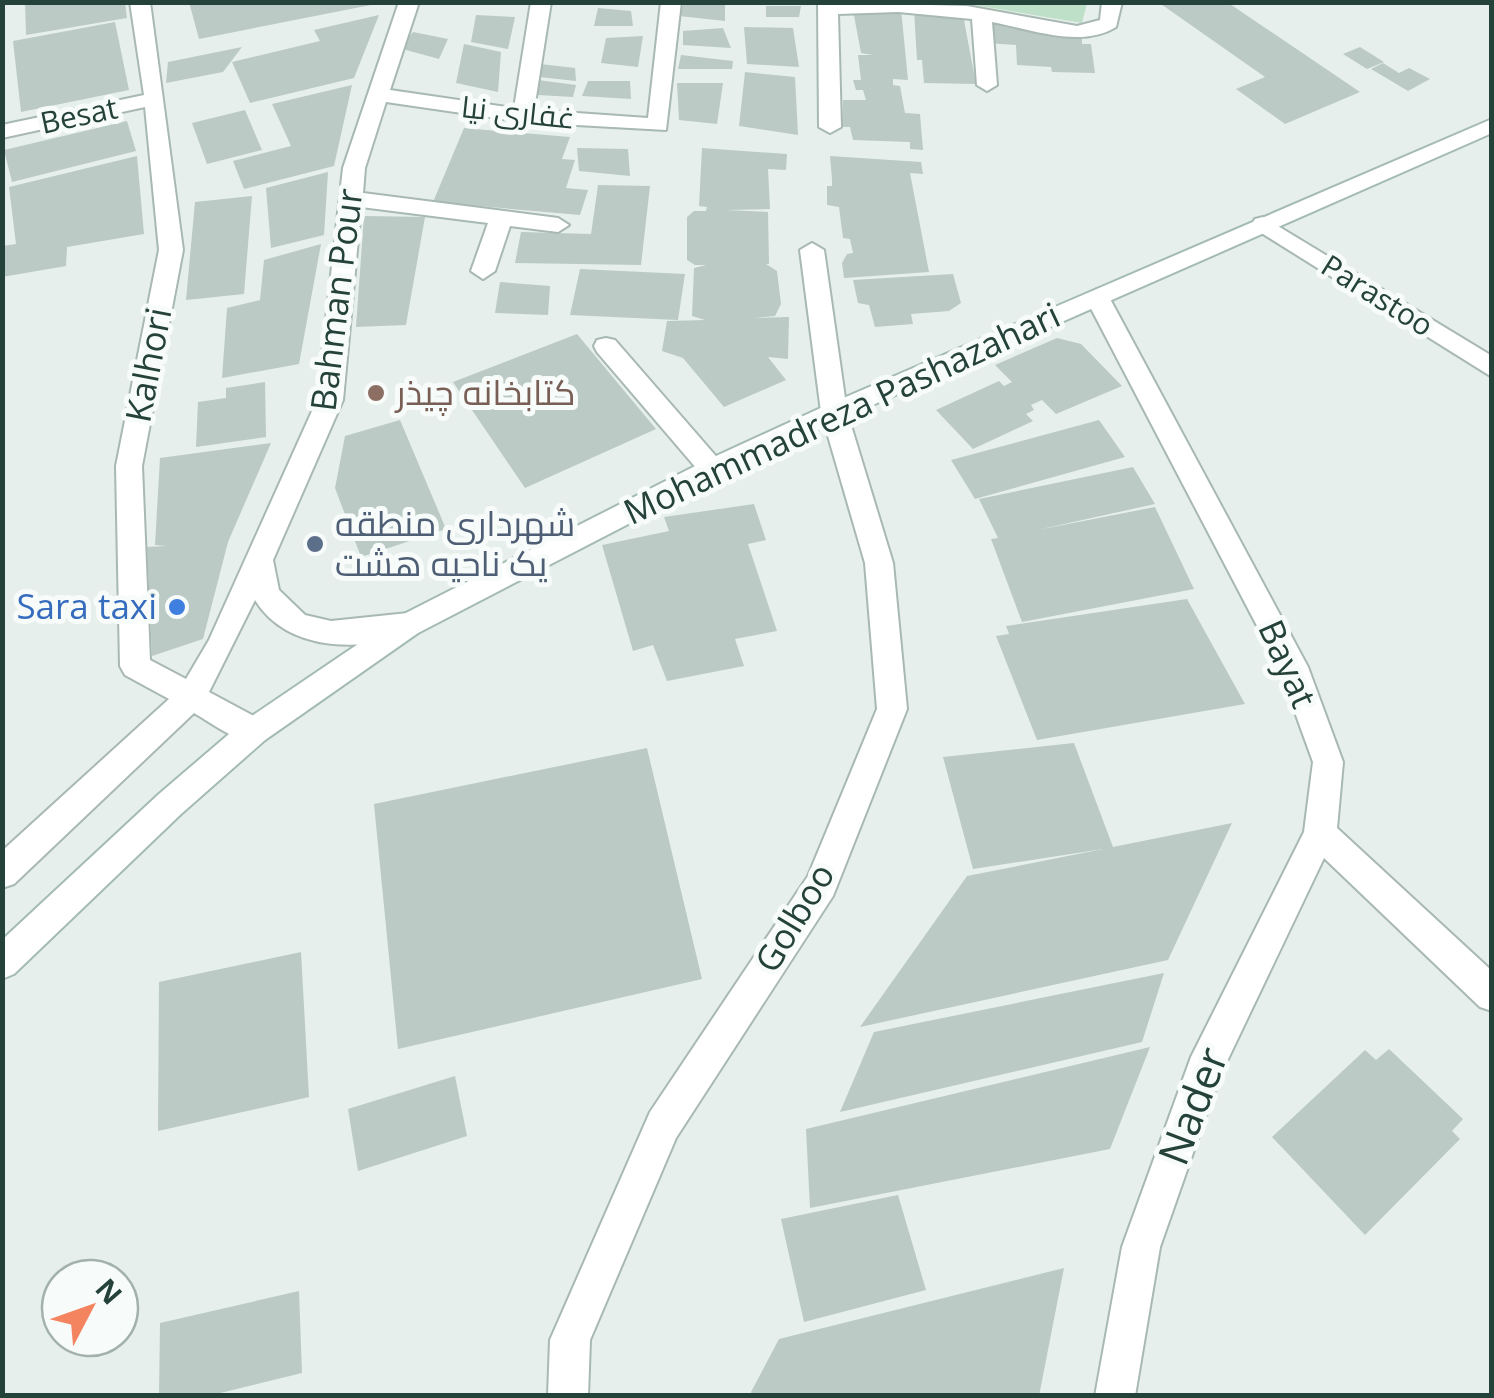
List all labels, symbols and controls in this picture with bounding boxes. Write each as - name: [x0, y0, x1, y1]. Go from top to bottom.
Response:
- street label: غفاری نیا: [459, 85, 577, 138]
- street label: Besat: [36, 86, 121, 143]
- street label: Bahman Pour: [299, 186, 372, 414]
- street label: Parastoo: [1314, 244, 1442, 345]
- street label: Mohammadreza Pashazahari: [616, 291, 1067, 535]
- street label: Kalhori: [113, 304, 182, 426]
- place label: کتابخانه چیذر: [394, 368, 576, 416]
- marker: کتابخانه چیذر: [365, 382, 387, 404]
- place label: شهرداری منطقه یک ناحیه هشت: [335, 499, 575, 586]
- marker: شهرداری منطقه یک ناحیه هشت: [304, 533, 326, 555]
- place label: Sara taxi: [16, 582, 157, 629]
- marker: Sara taxi: [166, 596, 188, 618]
- street label: Bayat: [1248, 612, 1328, 715]
- street label: Golboo: [743, 854, 844, 980]
- street label: Nader: [1143, 1039, 1240, 1172]
- north arrow: [40, 1258, 140, 1358]
- text: N: [88, 1270, 131, 1312]

